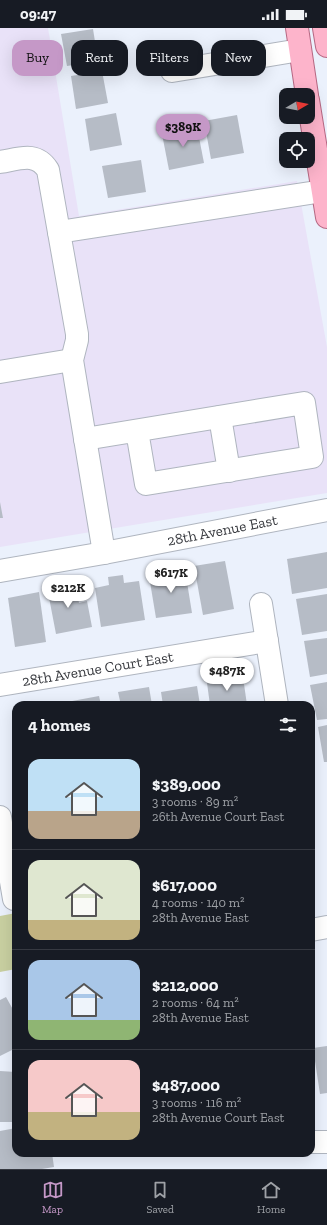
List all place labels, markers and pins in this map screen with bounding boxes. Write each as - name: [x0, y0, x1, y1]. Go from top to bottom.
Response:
- pin: $389K: [155, 114, 211, 148]
- pin: $617K: [143, 560, 199, 594]
- pin: $212K: [40, 575, 96, 609]
- pin: $487K: [199, 658, 255, 692]

